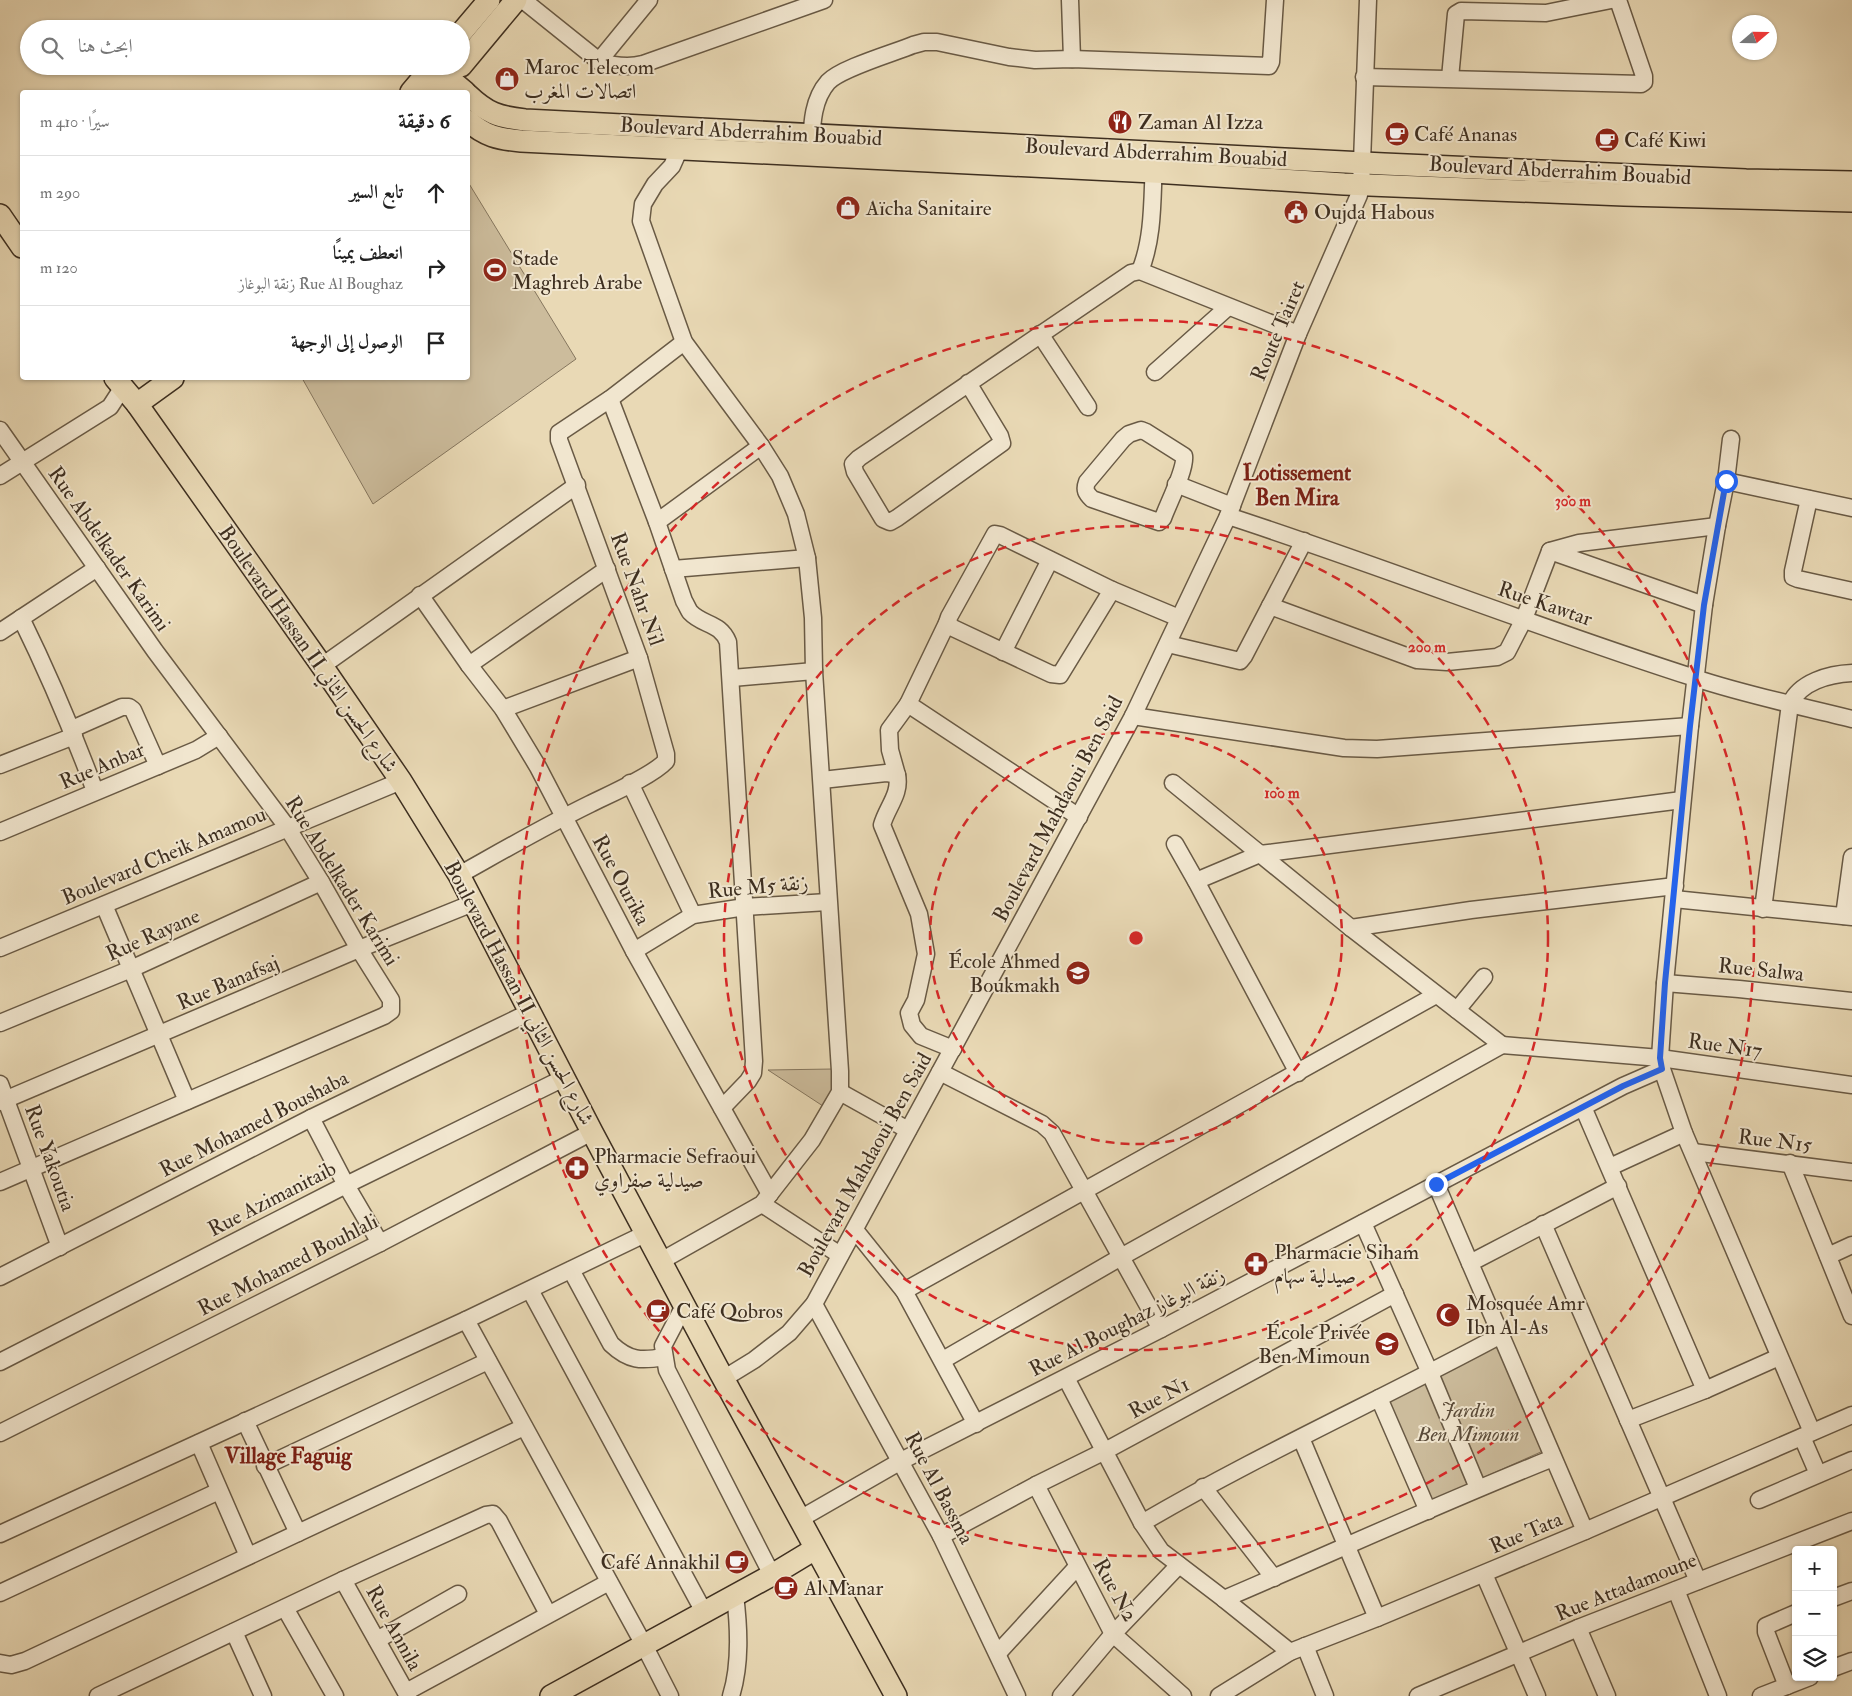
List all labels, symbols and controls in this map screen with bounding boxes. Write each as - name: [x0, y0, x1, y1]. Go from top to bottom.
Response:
- north arrow: [1732, 15, 1777, 60]
- search box: [20, 20, 470, 75]
- icon: search: [38, 34, 66, 62]
- text: ابحث هنا: [78, 34, 133, 58]
- place label: Maroc Telecom اتصالات المغرب: [524, 54, 654, 105]
- shop icon: Maroc Telecom اتصالات المغرب: [494, 66, 520, 92]
- text: 6 دقيقة: [398, 108, 450, 135]
- restaurant icon: Zaman Al Izza: [1107, 109, 1133, 135]
- place label: Zaman Al Izza: [1138, 109, 1264, 136]
- text: سيرًا · 410 m: [40, 112, 109, 132]
- street label: Boulevard Abderrahim Bouabid: [619, 112, 884, 152]
- cafe icon: Café Ananas: [1384, 121, 1410, 147]
- place label: Café Ananas: [1414, 121, 1517, 148]
- cafe icon: Café Kiwi: [1594, 127, 1620, 153]
- place label: Café Kiwi: [1624, 127, 1707, 154]
- street label: Boulevard Abderrahim Bouabid: [1024, 133, 1289, 173]
- street label: Boulevard Abderrahim Bouabid: [1428, 151, 1693, 191]
- icon: ahead: [422, 179, 450, 207]
- text: تابع السير: [349, 180, 403, 204]
- text: 290 m: [40, 183, 80, 203]
- shop icon: Aïcha Sanitaire: [835, 195, 861, 221]
- place label: Aïcha Sanitaire: [865, 195, 992, 222]
- public building icon: Oujda Habous: [1283, 199, 1309, 225]
- place label: Oujda Habous: [1314, 199, 1435, 226]
- text: انعطف يمينًا: [333, 241, 403, 265]
- place label: Stade Maghreb Arabe: [512, 245, 643, 296]
- icon: right: [422, 254, 450, 282]
- sports icon: Stade Maghreb Arabe: [482, 257, 508, 283]
- text: 120 m: [40, 258, 78, 278]
- text: Rue Al Boughaz زنقة البوغاز: [238, 274, 403, 294]
- street label: Route Tairet: [1245, 277, 1311, 385]
- icon: arrive: [422, 329, 450, 357]
- text: الوصول إلى الوجهة: [291, 330, 403, 354]
- district label: Lotissement Ben Mira: [1243, 459, 1352, 512]
- street label: Rue Abdelkader Karimi: [42, 461, 176, 637]
- route start: [1715, 470, 1738, 493]
- text: 300 m: [1555, 492, 1591, 511]
- street label: Boulevard Hassan II شارع الحسن الثاني: [209, 520, 404, 780]
- street label: Rue Nahr Nil: [604, 529, 670, 650]
- street label: Rue Kawtar: [1494, 575, 1596, 633]
- text: 200 m: [1408, 638, 1446, 657]
- street label: Boulevard Mahdaoui Ben Said: [987, 691, 1130, 927]
- street label: Rue Anbar: [55, 736, 149, 796]
- text: 100 m: [1264, 784, 1300, 803]
- street label: Rue Abdelkader Karimi: [279, 791, 405, 971]
- street label: Boulevard Cheik Amamou: [58, 801, 270, 911]
- street label: Rue Ourika: [586, 830, 656, 930]
- street label: Boulevard Hassan II شارع الحسن الثاني: [434, 856, 600, 1132]
- street label: Rue M5 زنقة: [706, 869, 810, 905]
- street label: Rue Rayane: [102, 902, 204, 968]
- centre of rings: [1127, 929, 1145, 947]
- place label: École Ahmed Boukmakh: [948, 948, 1061, 999]
- street label: Rue Banafsaj: [173, 949, 283, 1017]
- street label: Rue Salwa: [1717, 952, 1806, 988]
- school or university icon: École Ahmed Boukmakh: [1065, 960, 1091, 986]
- street label: Rue N17: [1686, 1027, 1764, 1065]
- street label: Boulevard Mahdaoui Ben Said: [792, 1047, 938, 1282]
- street label: Rue Mohamed Boushaba: [155, 1064, 353, 1183]
- street label: Rue Yakoutia: [18, 1101, 82, 1215]
- street label: Rue N15: [1736, 1123, 1814, 1159]
- place label: Pharmacie Sefraoui صيدلية صفراوي: [594, 1143, 757, 1196]
- street label: Rue Azimanitaib: [203, 1155, 341, 1243]
- pharmacy icon: Pharmacie Sefraoui صيدلية صفراوي: [564, 1155, 590, 1181]
- route end: [1425, 1173, 1448, 1196]
- street label: Rue Mohamed Bouhlali: [193, 1208, 383, 1322]
- place label: Pharmacie Siham صيدلية سهام: [1274, 1239, 1419, 1294]
- pharmacy icon: Pharmacie Siham صيدلية سهام: [1243, 1251, 1269, 1277]
- street label: Rue Al Boughaz زنقة البوغاز: [1025, 1261, 1229, 1383]
- place label: Mosquée Amr Ibn Al-As: [1466, 1290, 1585, 1341]
- cafe icon: Café Qobros: [645, 1298, 671, 1324]
- place label: Café Qobros: [676, 1298, 783, 1325]
- mosque icon: Mosquée Amr Ibn Al-As: [1435, 1302, 1461, 1328]
- place label: École Privée Ben Mimoun: [1258, 1319, 1370, 1370]
- school or university icon: École Privée Ben Mimoun: [1374, 1331, 1400, 1357]
- street label: Rue N1: [1124, 1371, 1194, 1425]
- park label: Jardin Ben Mimoun: [1416, 1397, 1519, 1448]
- street label: Rue Al Bassma: [898, 1427, 980, 1549]
- district label: Village Faguig: [223, 1442, 353, 1471]
- street label: Rue Tata: [1486, 1506, 1567, 1560]
- street label: Rue Attadamoune: [1551, 1546, 1701, 1628]
- map controls: [1792, 1546, 1837, 1681]
- button: +: [1792, 1546, 1837, 1591]
- place label: Café Annakhil: [601, 1549, 721, 1576]
- cafe icon: Café Annakhil: [724, 1549, 750, 1575]
- street label: Rue N2: [1087, 1554, 1143, 1626]
- cafe icon: Al Manar: [773, 1575, 799, 1601]
- place label: Al Manar: [803, 1575, 883, 1602]
- street label: Rue Annila: [360, 1581, 429, 1676]
- button: −: [1792, 1591, 1837, 1636]
- button: layers: [1792, 1636, 1837, 1681]

